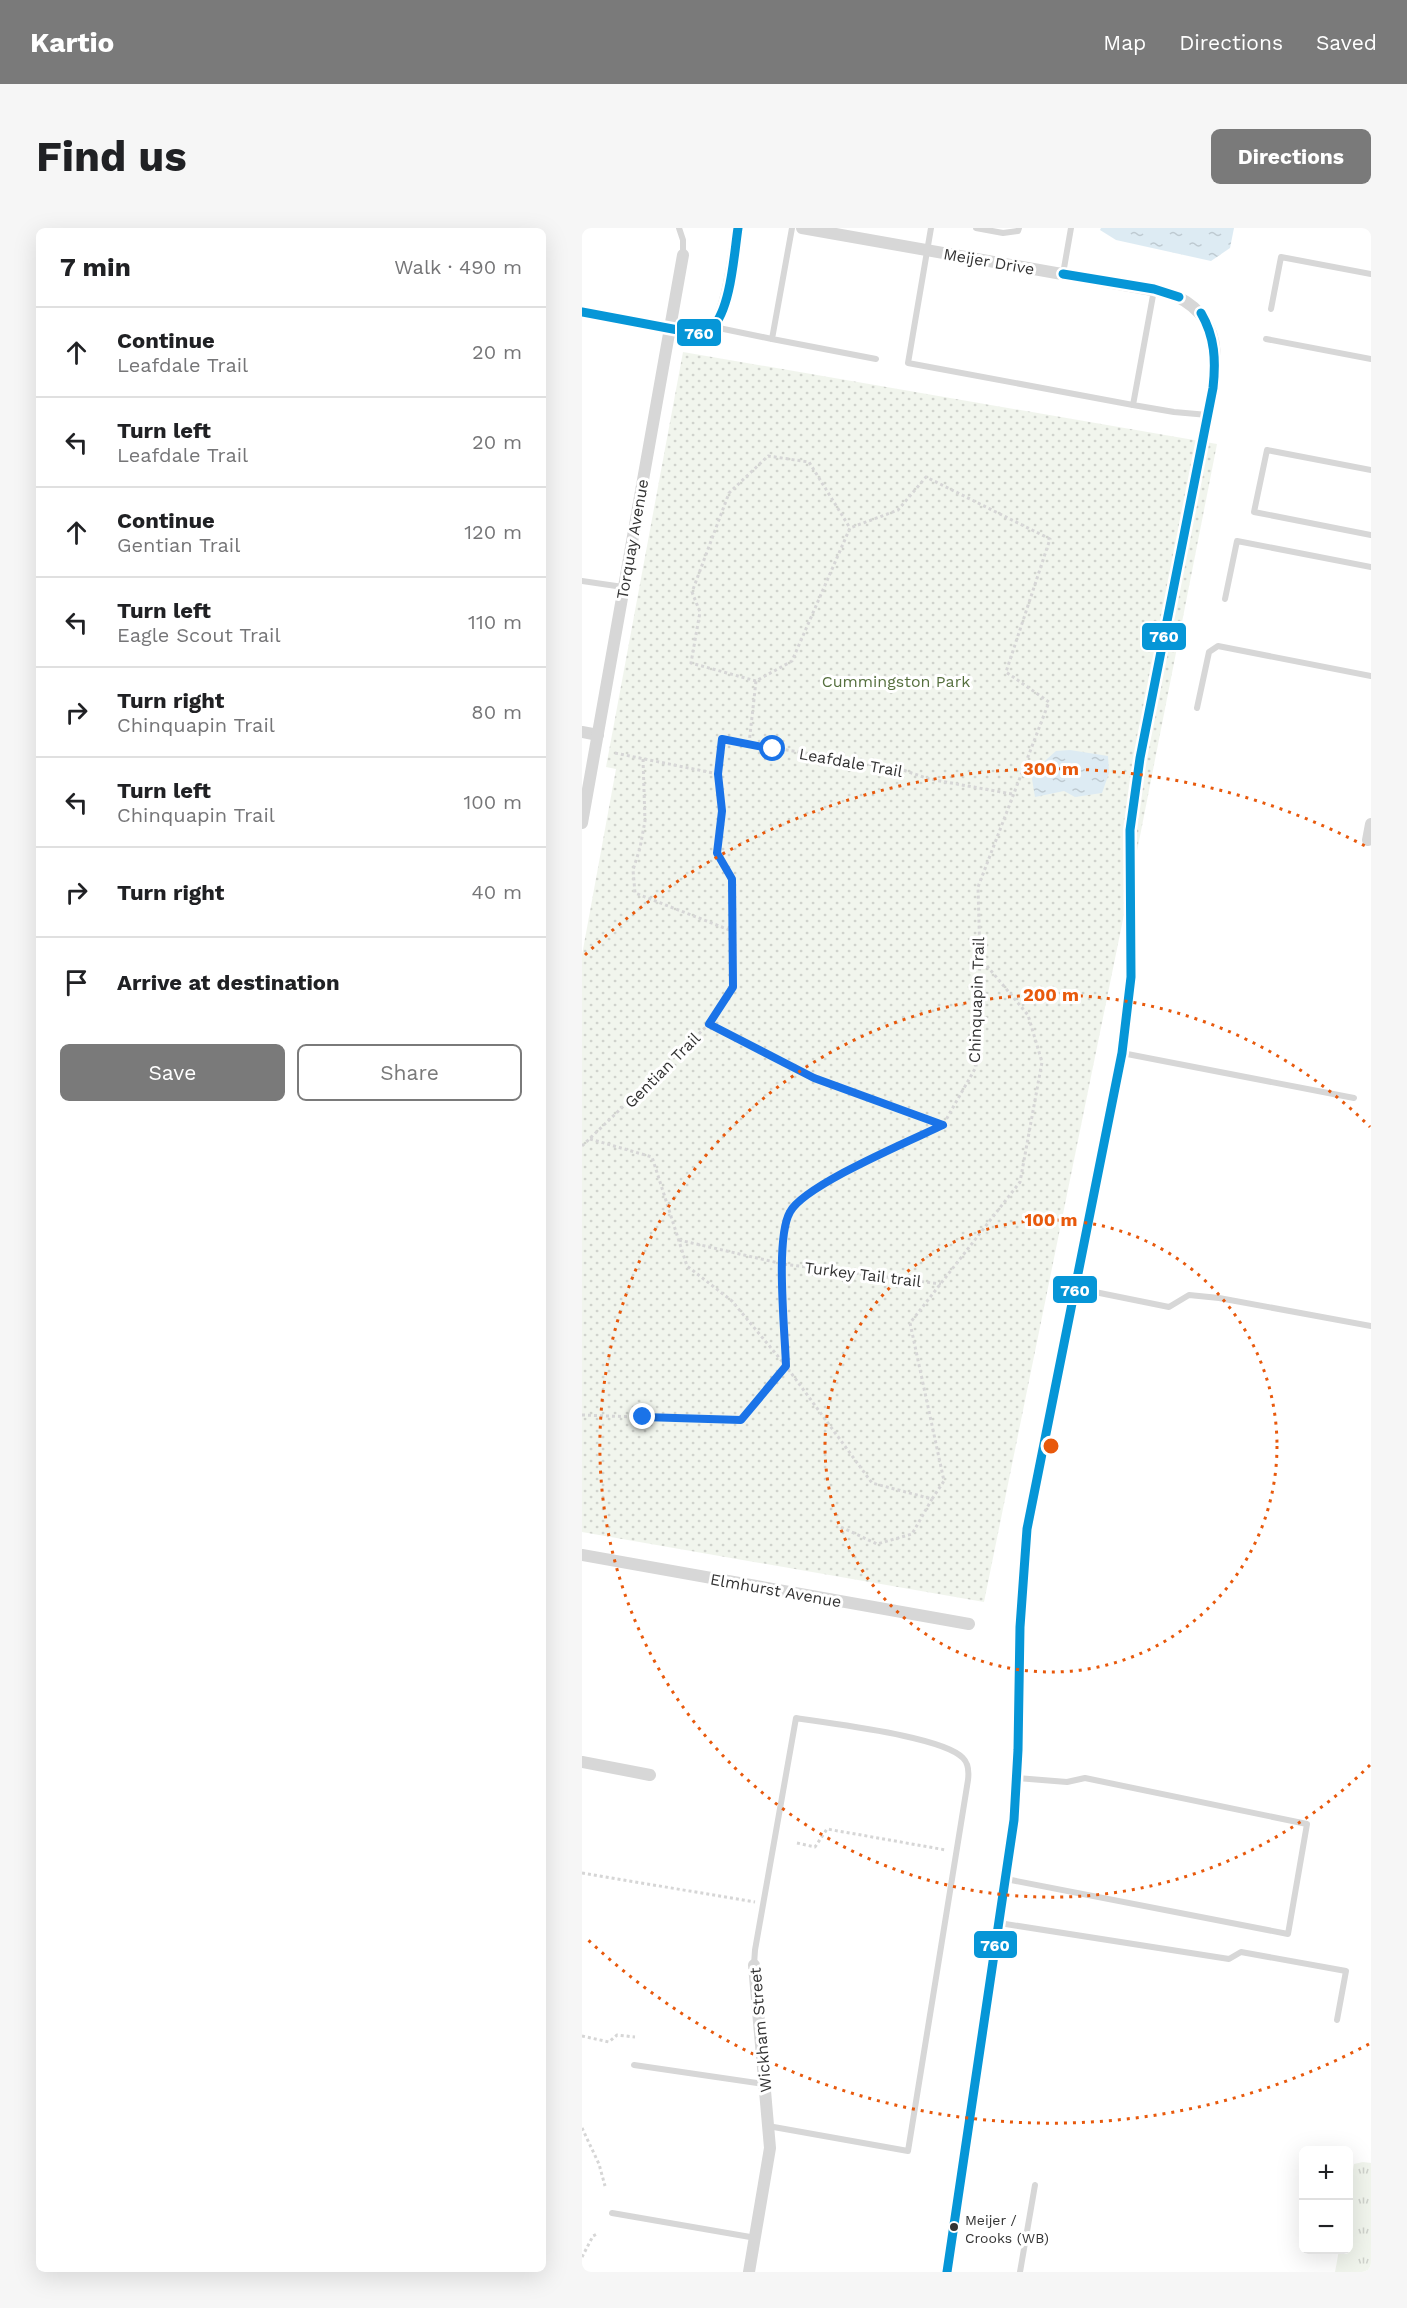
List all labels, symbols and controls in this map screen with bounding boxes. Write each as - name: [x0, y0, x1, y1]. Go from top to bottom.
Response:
- text: Kartio: [30, 26, 114, 59]
- text: Map: [1103, 30, 1146, 55]
- text: Directions: [1179, 30, 1283, 55]
- text: Saved: [1316, 30, 1377, 55]
- button: Directions: [1211, 129, 1371, 184]
- text: Find us: [36, 132, 187, 181]
- street label: Meijer Drive: [942, 244, 1036, 279]
- text: 7 min: [60, 252, 131, 282]
- text: Walk · 490 m: [394, 255, 522, 279]
- line badge: 760: [676, 318, 722, 347]
- text: 760: [684, 324, 714, 343]
- text: Continue: [117, 328, 215, 353]
- icon: ahead: [60, 336, 93, 369]
- text: 20 m: [472, 340, 522, 364]
- text: Leafdale Trail: [117, 353, 248, 377]
- text: Turn left: [117, 418, 211, 443]
- icon: left: [60, 426, 93, 459]
- text: 20 m: [472, 430, 522, 454]
- text: Leafdale Trail: [117, 443, 248, 467]
- street label: Torquay Avenue: [613, 478, 652, 601]
- text: Continue: [117, 508, 215, 533]
- icon: ahead: [60, 516, 93, 549]
- text: 120 m: [464, 520, 522, 544]
- text: Gentian Trail: [117, 533, 240, 557]
- text: Turn left: [117, 598, 211, 623]
- icon: left: [60, 606, 93, 639]
- text: 110 m: [468, 610, 522, 634]
- line badge: 760: [1141, 622, 1187, 651]
- text: Eagle Scout Trail: [117, 623, 281, 647]
- text: 760: [1149, 627, 1179, 646]
- park label: Cummingston Park: [822, 672, 970, 691]
- text: Turn right: [117, 688, 224, 713]
- icon: right: [60, 696, 93, 729]
- text: 80 m: [471, 700, 522, 724]
- text: Chinquapin Trail: [117, 713, 275, 737]
- route start: [759, 735, 785, 761]
- street label: Leafdale Trail: [798, 744, 904, 781]
- text: 300 m: [1023, 758, 1079, 779]
- text: Turn left: [117, 778, 211, 803]
- icon: left: [60, 786, 93, 819]
- text: 100 m: [463, 790, 522, 814]
- text: Chinquapin Trail: [117, 803, 275, 827]
- icon: right: [60, 876, 93, 909]
- text: Turn right: [117, 880, 224, 905]
- text: 40 m: [471, 880, 522, 904]
- street label: Chinquapin Trail: [965, 936, 988, 1063]
- icon: arrive: [60, 966, 93, 999]
- text: Arrive at destination: [117, 970, 340, 995]
- text: 200 m: [1023, 984, 1079, 1005]
- street label: Gentian Trail: [621, 1029, 704, 1112]
- button: Save: [60, 1044, 285, 1101]
- button: Share: [297, 1044, 522, 1101]
- text: 100 m: [1024, 1209, 1078, 1230]
- street label: Turkey Tail trail: [803, 1258, 923, 1291]
- line badge: 760: [1052, 1275, 1098, 1304]
- text: 760: [1060, 1281, 1090, 1300]
- route end: [629, 1403, 655, 1429]
- centre of rings: [1041, 1436, 1061, 1456]
- street label: Elmhurst Avenue: [709, 1570, 843, 1611]
- line badge: 760: [973, 1930, 1018, 1959]
- text: 760: [980, 1936, 1010, 1955]
- street label: Wickham Street: [746, 1966, 775, 2093]
- map controls: [1299, 2146, 1353, 2254]
- button: +: [1299, 2146, 1353, 2200]
- button: −: [1299, 2200, 1353, 2254]
- place label: Meijer / Crooks (WB): [965, 2212, 1049, 2246]
- marker: Meijer / Crooks (WB): [948, 2221, 960, 2233]

